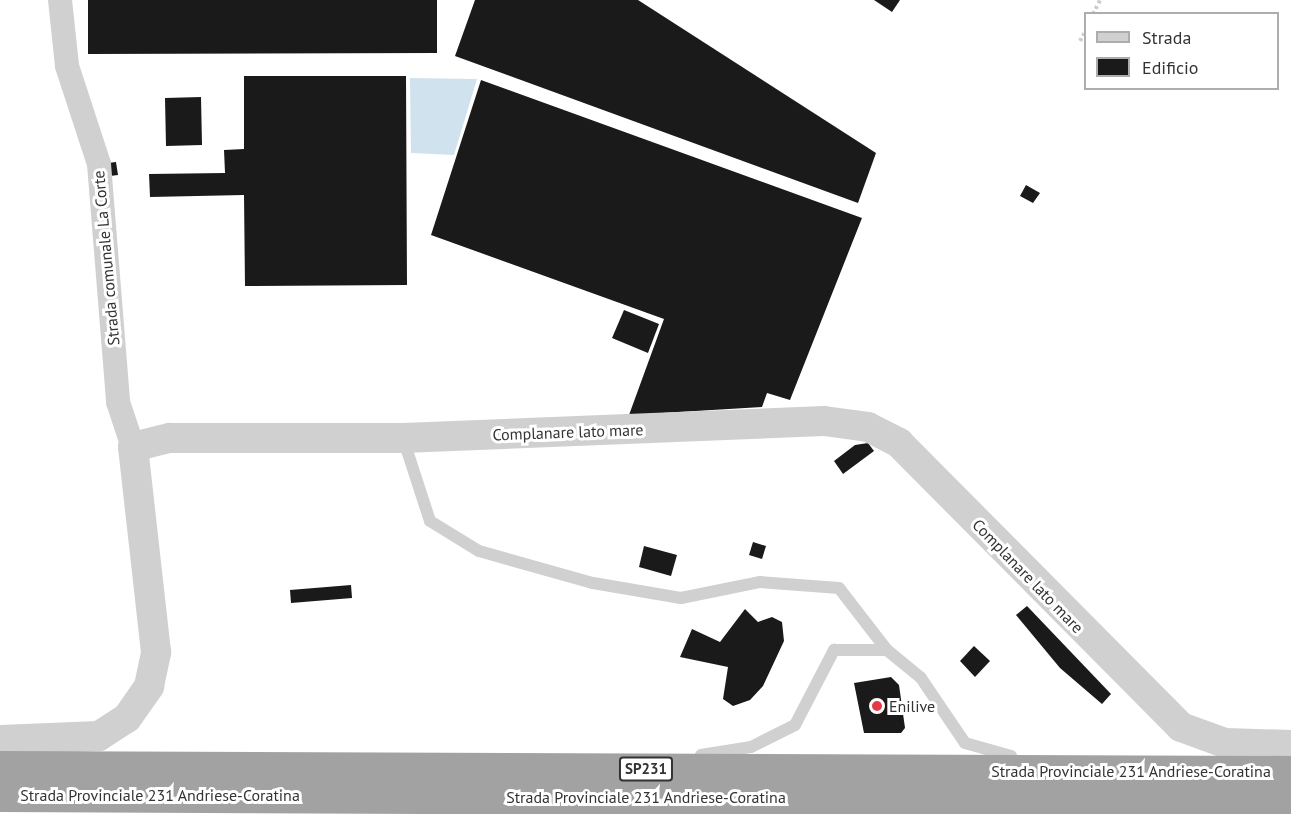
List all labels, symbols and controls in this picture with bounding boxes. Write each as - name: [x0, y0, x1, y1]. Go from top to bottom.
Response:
- legend: [1084, 12, 1279, 90]
- text: Strada: [1142, 26, 1191, 49]
- text: Edificio: [1142, 56, 1198, 79]
- street label: Strada comunale La Corte: [89, 170, 123, 346]
- street label: Complanare lato mare: [492, 420, 644, 444]
- street label: Complanare lato mare: [969, 515, 1087, 637]
- place label: Enilive: [889, 696, 935, 716]
- marker: Enilive: [870, 699, 884, 713]
- road number: SP231: [618, 757, 674, 781]
- street label: Strada Provinciale 231 Andriese-Coratina: [991, 761, 1271, 781]
- street label: Strada Provinciale 231 Andriese-Coratina: [20, 785, 300, 805]
- street label: Strada Provinciale 231 Andriese-Coratina: [506, 787, 786, 807]

